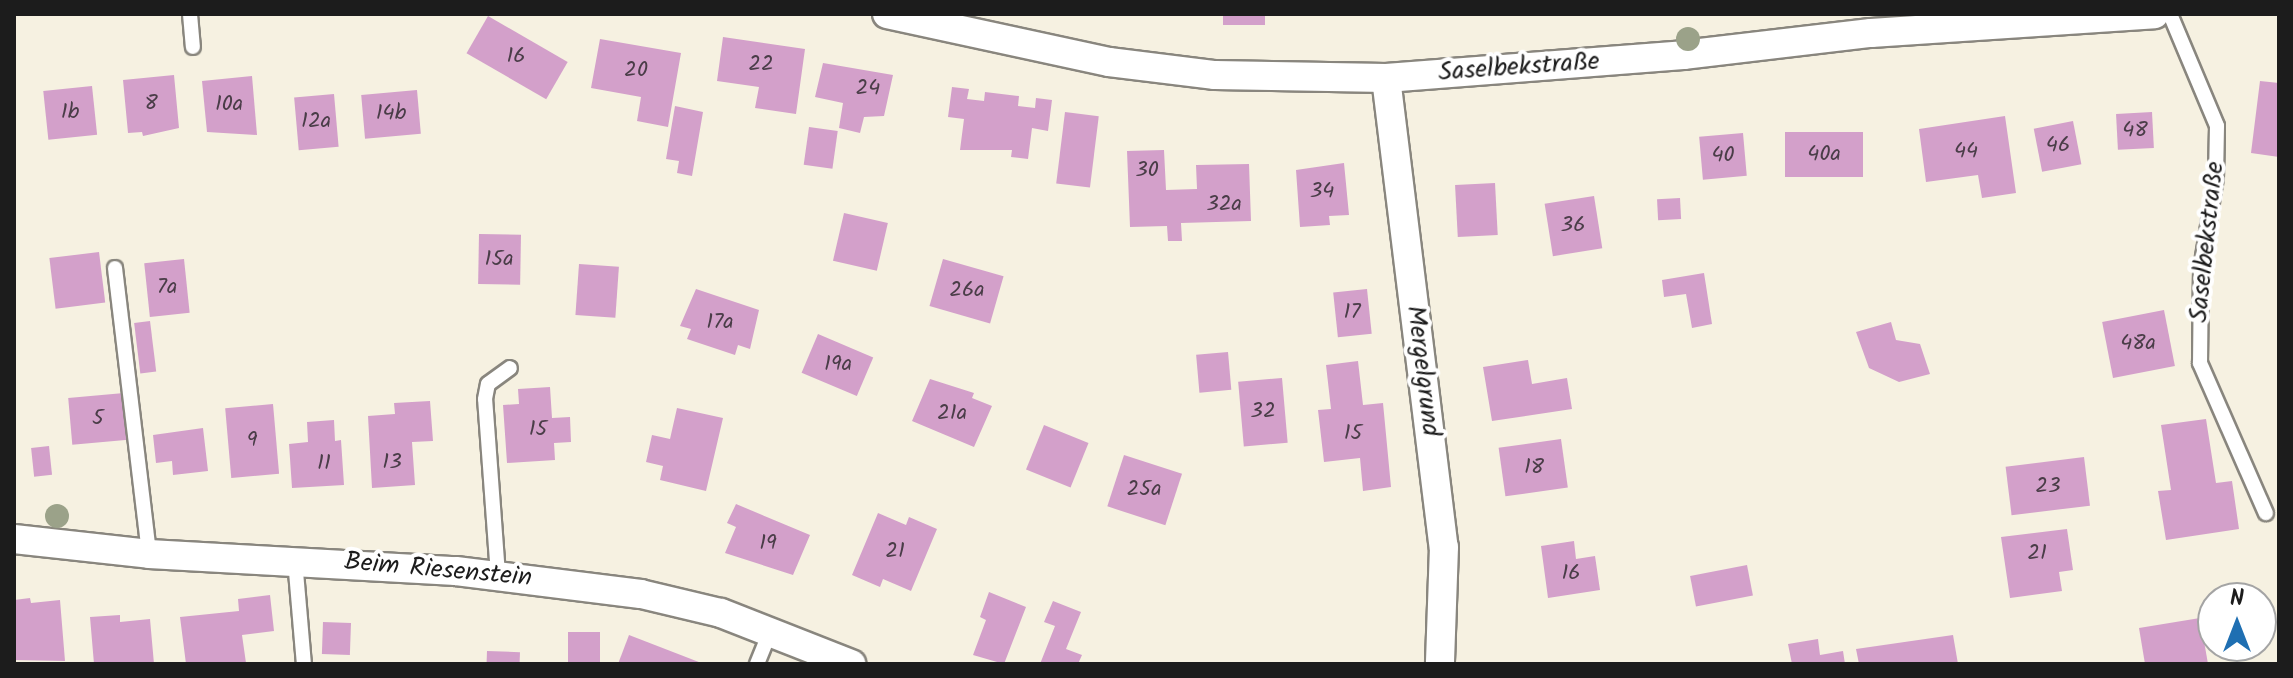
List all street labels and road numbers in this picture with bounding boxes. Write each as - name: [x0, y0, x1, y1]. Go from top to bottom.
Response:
- street label: Saselbekstraße: [1437, 47, 1601, 89]
- street label: Saselbekstraße: [2184, 160, 2232, 324]
- street label: Mergelgrund: [1399, 304, 1445, 438]
- street label: Beim Riesenstein: [343, 547, 533, 595]

